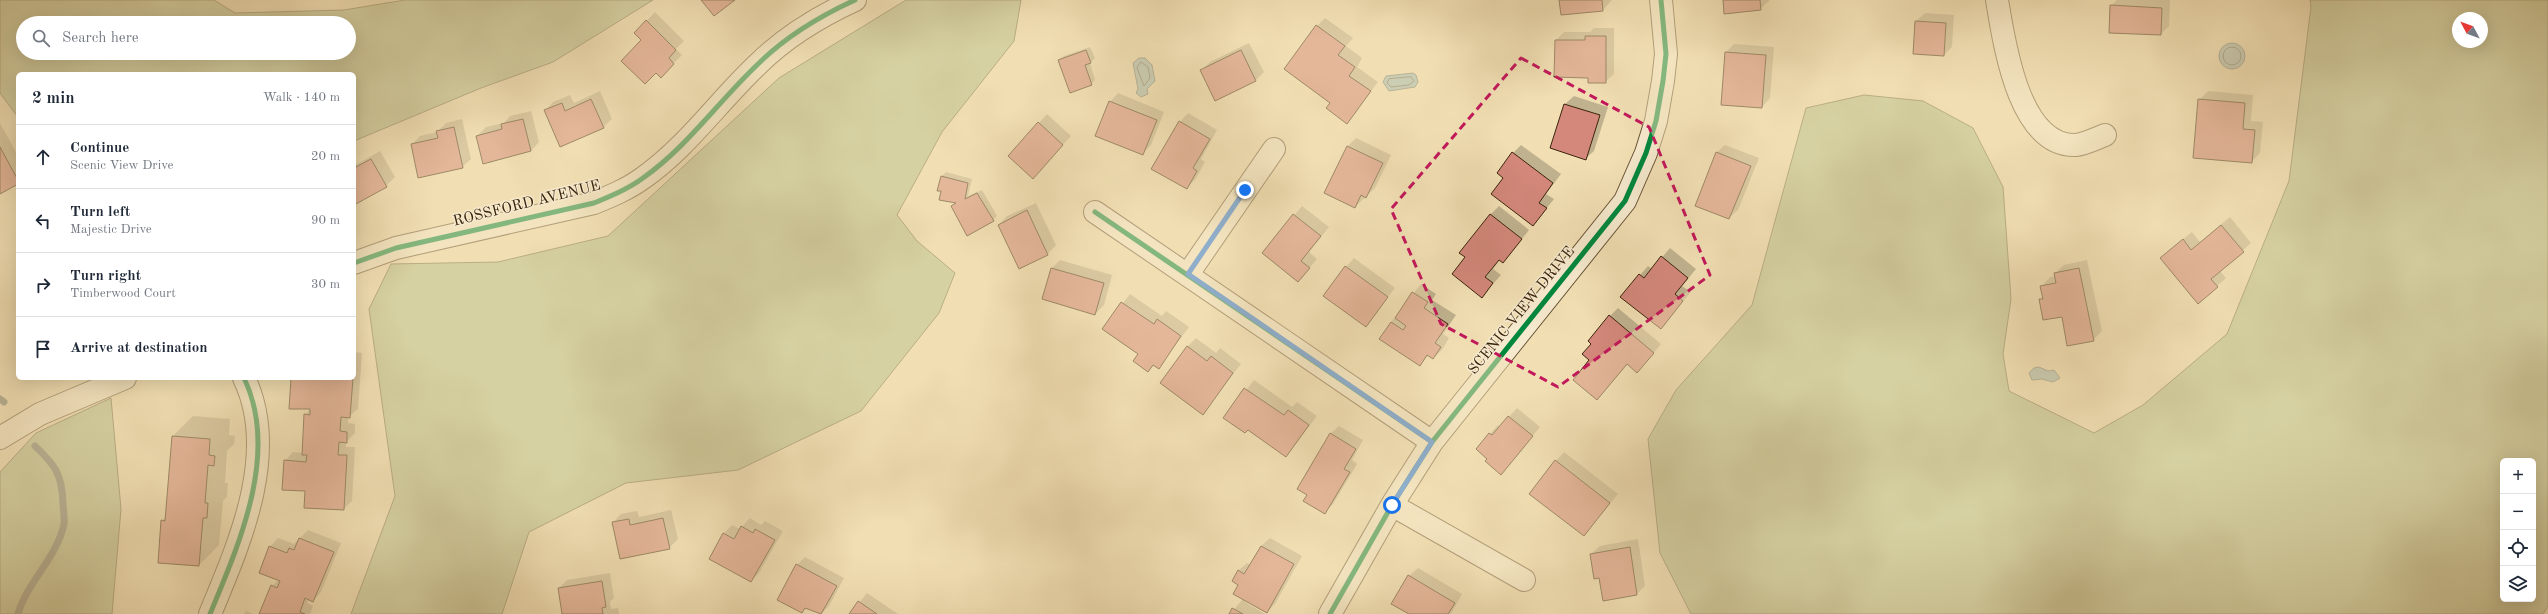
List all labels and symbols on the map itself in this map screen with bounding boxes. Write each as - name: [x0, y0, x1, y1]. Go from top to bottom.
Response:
- north arrow: [2452, 12, 2488, 48]
- street label: ROSSFORD AVENUE: [452, 178, 602, 230]
- route end: [1236, 181, 1254, 199]
- street label: SCENIC VIEW DRIVE: [1466, 244, 1578, 378]
- route start: [1383, 496, 1401, 514]

